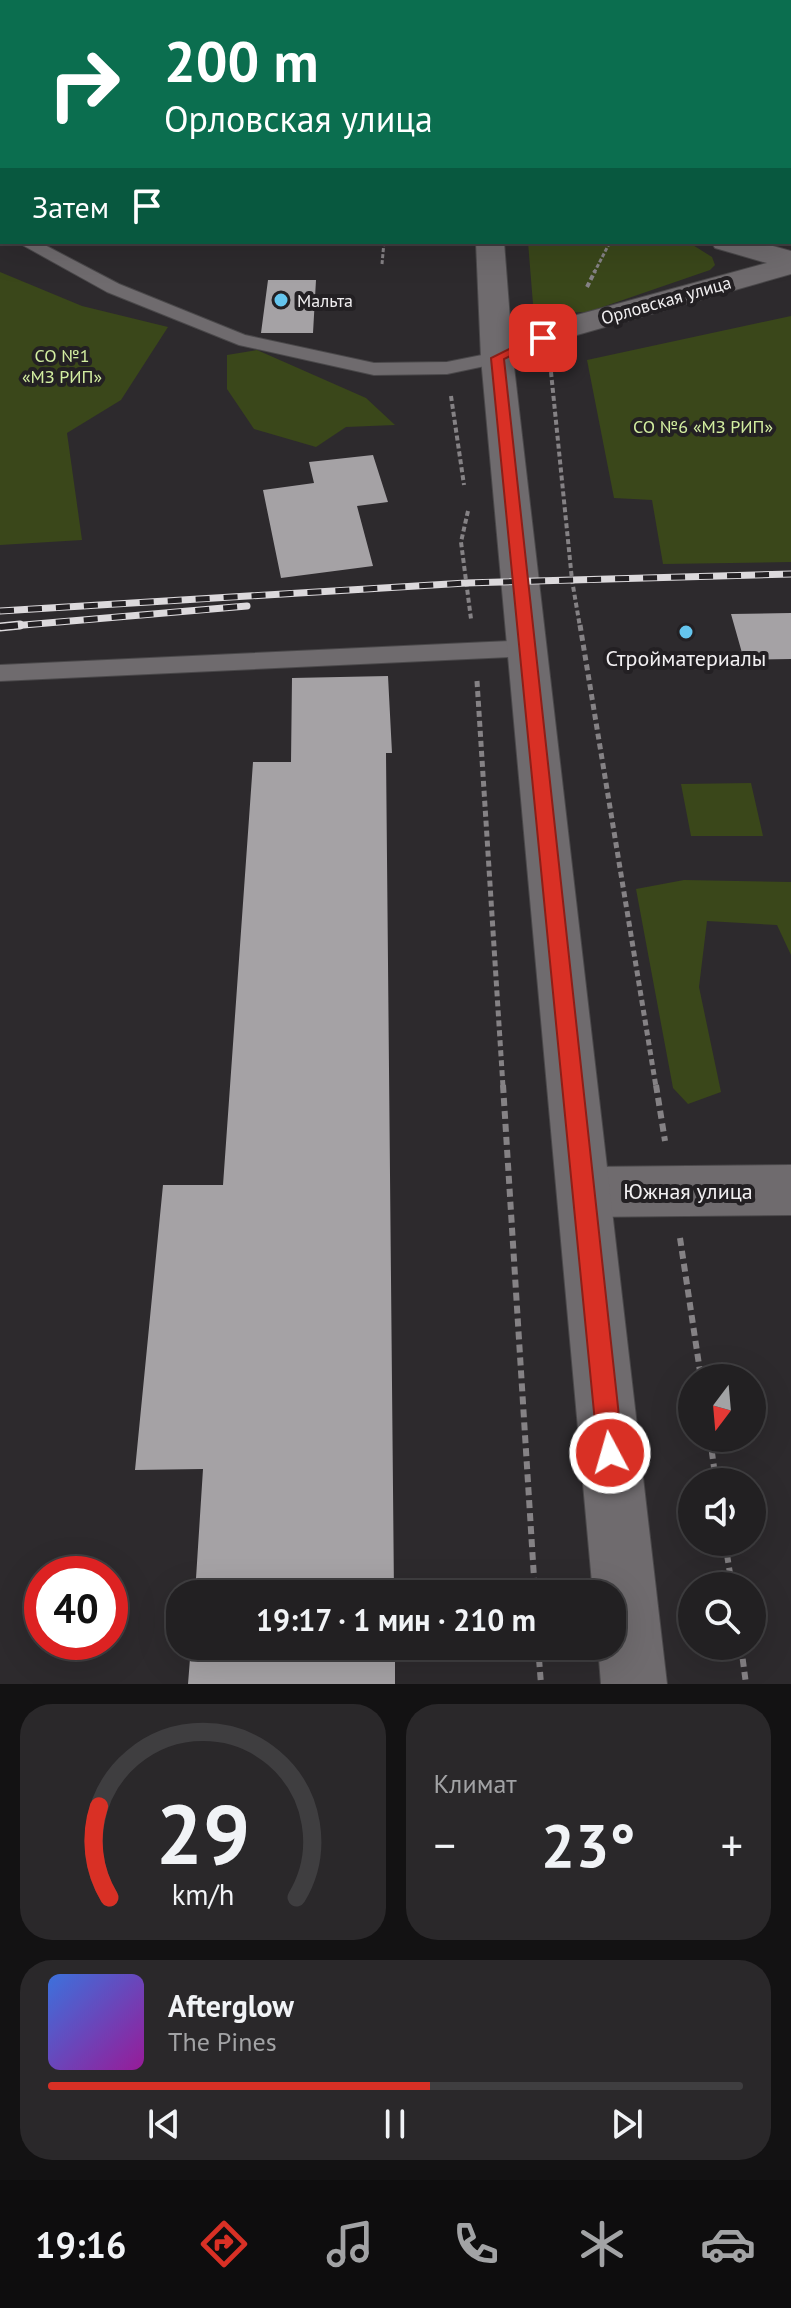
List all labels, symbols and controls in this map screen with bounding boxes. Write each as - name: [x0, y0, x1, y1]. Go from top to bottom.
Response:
- text: 200 m: [164, 25, 319, 97]
- icon: right: [32, 32, 136, 136]
- text: Орловская улица: [164, 95, 433, 142]
- icon: arrive: [125, 184, 169, 228]
- text: Затем: [32, 187, 109, 226]
- street label: Орловская улица: [598, 270, 734, 330]
- place label: Мальта: [297, 289, 353, 312]
- marker: Мальта: [272, 291, 290, 309]
- pin: [509, 304, 577, 372]
- icon: arrive: [521, 316, 565, 360]
- park label: СО №1 «МЗ РИП»: [22, 344, 102, 388]
- park label: СО №6 «МЗ РИП»: [633, 415, 773, 438]
- marker: Стройматериалы: [677, 623, 695, 641]
- place label: Стройматериалы: [606, 644, 766, 672]
- street label: Южная улица: [623, 1177, 753, 1205]
- north arrow: [678, 1364, 766, 1452]
- map controls: [678, 1364, 766, 1660]
- position arrow: [568, 1411, 652, 1495]
- button: sound: [678, 1468, 766, 1556]
- speed limit sign: 40: [24, 1556, 128, 1660]
- button: search: [678, 1572, 766, 1660]
- text: 19:17 · 1 мин · 210 m: [256, 1600, 536, 1639]
- text: Климат: [434, 1767, 517, 1800]
- text: 29: [156, 1779, 250, 1887]
- text: 23°: [541, 1806, 635, 1884]
- text: −: [434, 1816, 456, 1873]
- text: +: [721, 1816, 743, 1873]
- text: km/h: [171, 1876, 234, 1913]
- text: Afterglow: [168, 1986, 294, 2025]
- text: The Pines: [168, 2025, 277, 2058]
- icon: previous: [142, 2102, 186, 2146]
- icon: pause: [373, 2102, 417, 2146]
- icon: next: [605, 2102, 649, 2146]
- icon: directions: [196, 2216, 252, 2272]
- icon: music: [322, 2216, 378, 2272]
- icon: phone: [448, 2216, 504, 2272]
- icon: climate: [574, 2216, 630, 2272]
- icon: car: [700, 2216, 756, 2272]
- text: 19:16: [35, 2221, 126, 2268]

